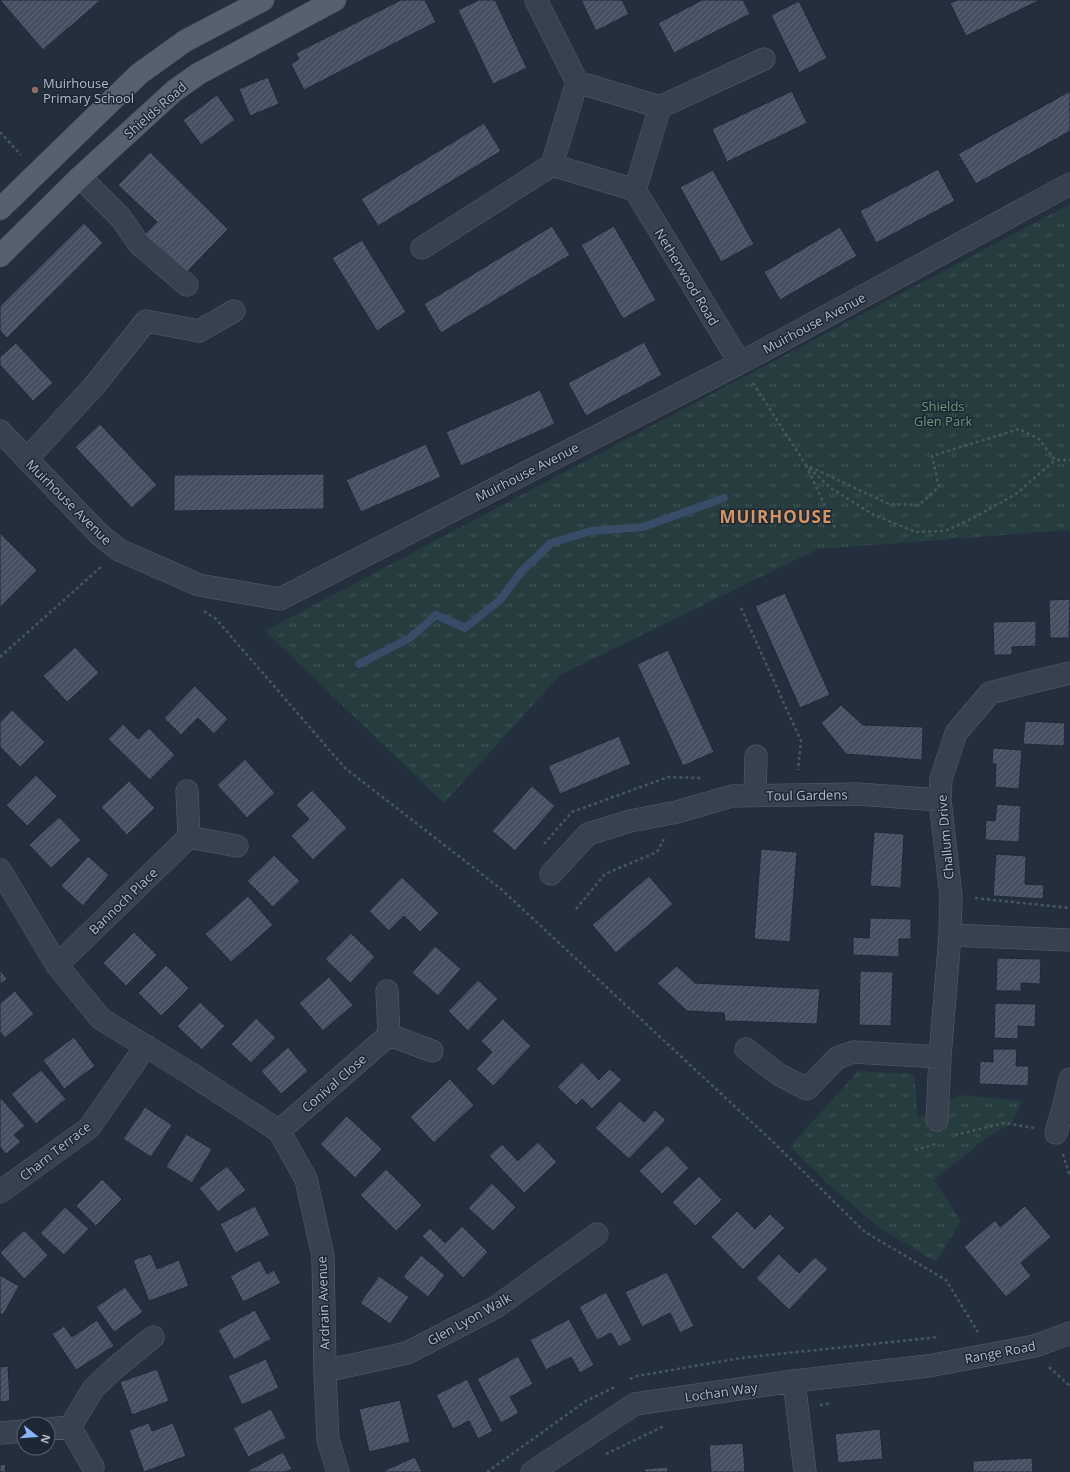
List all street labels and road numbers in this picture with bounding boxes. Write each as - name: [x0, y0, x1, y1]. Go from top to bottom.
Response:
- street label: Shields Road: [120, 78, 190, 142]
- street label: Netherwood Road: [651, 225, 723, 329]
- street label: Muirhouse Avenue: [759, 288, 869, 358]
- street label: Muirhouse Avenue: [472, 438, 582, 506]
- street label: Muirhouse Avenue: [22, 455, 116, 549]
- street label: Toul Gardens: [766, 785, 848, 805]
- street label: Challum Drive: [932, 794, 958, 880]
- street label: Bannoch Place: [85, 864, 161, 938]
- street label: Conival Close: [298, 1050, 370, 1116]
- street label: Charn Terrace: [16, 1117, 94, 1185]
- street label: Ardrain Avenue: [312, 1256, 334, 1350]
- street label: Glen Lyon Walk: [424, 1288, 514, 1349]
- street label: Range Road: [963, 1336, 1037, 1368]
- street label: Lochan Way: [684, 1378, 759, 1406]

